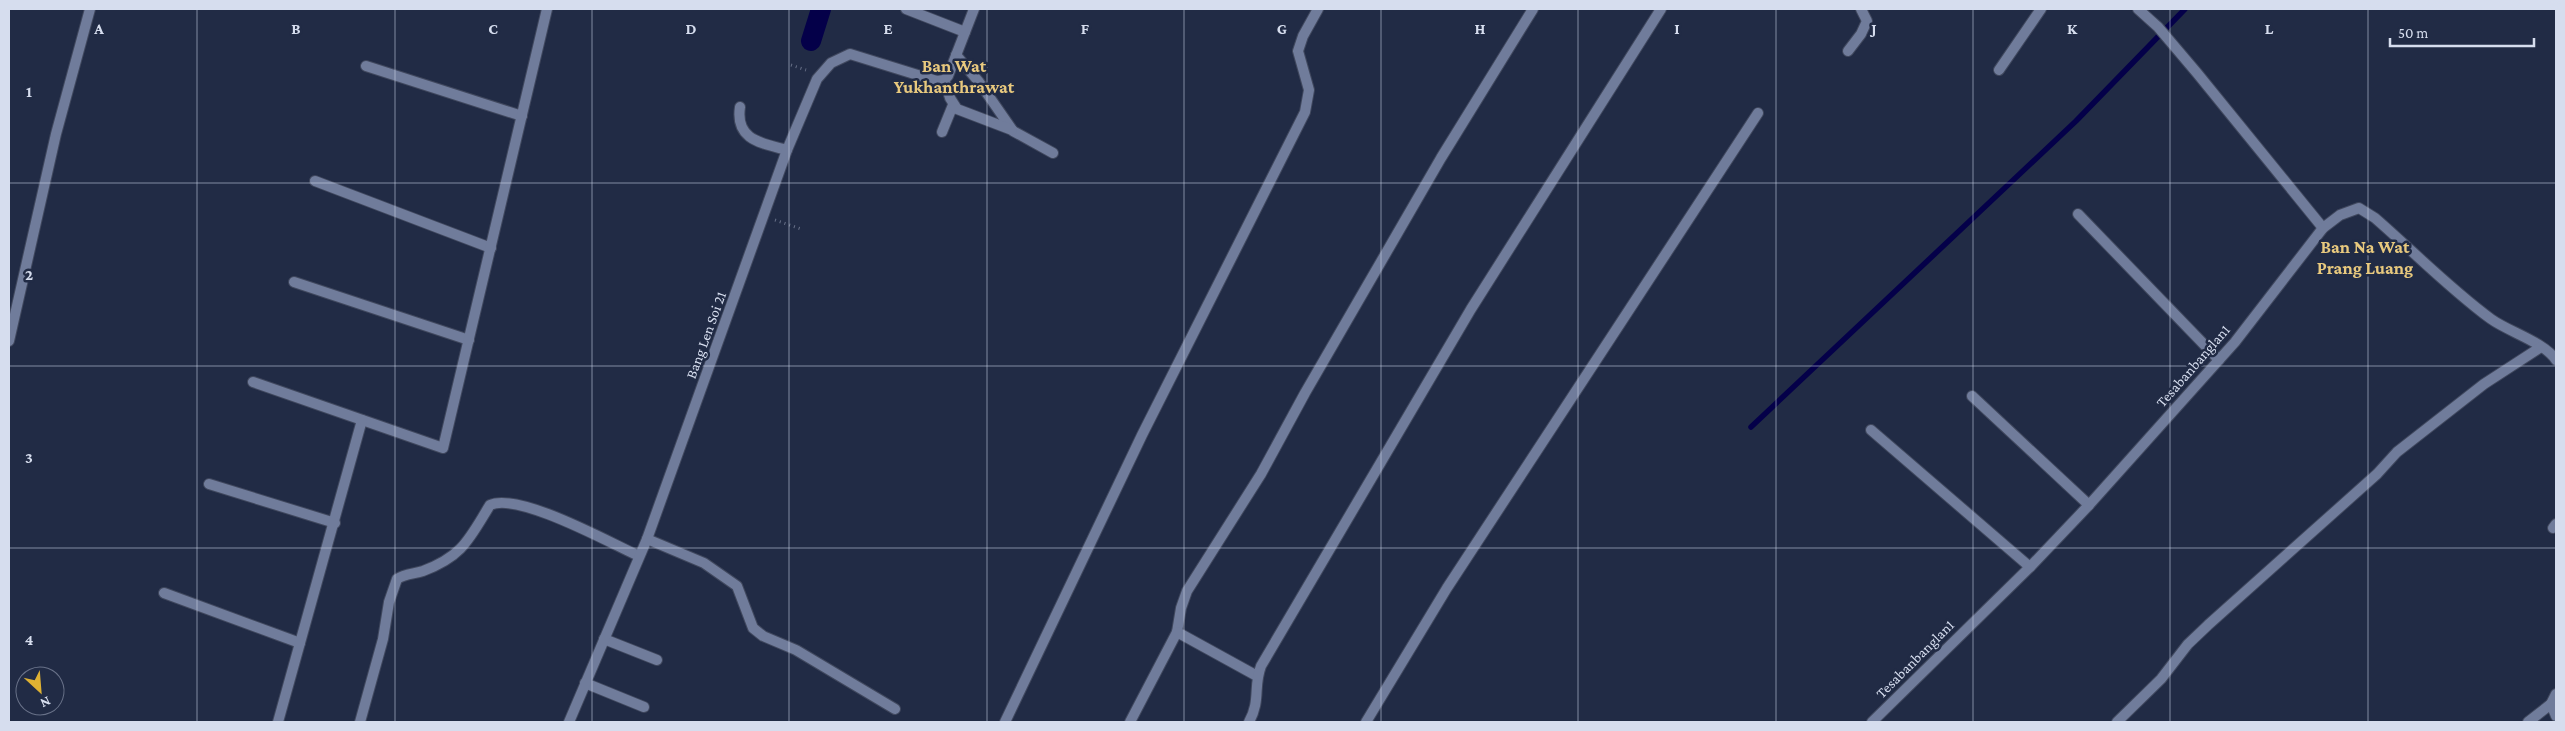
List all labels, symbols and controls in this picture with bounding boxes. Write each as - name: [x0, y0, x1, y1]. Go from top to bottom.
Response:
- scale bar: [2390, 15, 2534, 47]
- text: A: [93, 20, 104, 37]
- text: B: [291, 20, 301, 37]
- text: C: [488, 20, 498, 37]
- text: D: [685, 20, 697, 37]
- text: E: [883, 20, 893, 37]
- text: F: [1081, 20, 1090, 37]
- text: G: [1277, 20, 1287, 37]
- text: H: [1475, 20, 1486, 37]
- text: I: [1674, 20, 1680, 37]
- text: J: [1869, 20, 1877, 37]
- text: K: [2067, 20, 2078, 37]
- text: L: [2265, 20, 2274, 37]
- text: 50 m: [2398, 25, 2428, 41]
- district label: Ban Wat Yukhanthrawat: [894, 56, 1015, 97]
- text: 1: [26, 83, 32, 100]
- district label: Ban Na Wat Prang Luang: [2317, 237, 2413, 278]
- text: 2: [25, 266, 33, 283]
- street label: Bang Len Soi 21: [683, 289, 730, 381]
- street label: Tesabanbanglan1: [2153, 322, 2234, 411]
- text: 3: [25, 449, 33, 466]
- street label: Tesabanbanglan1: [1873, 617, 1958, 702]
- text: 4: [25, 631, 34, 648]
- north arrow: [15, 666, 65, 716]
- text: N: [37, 693, 53, 712]

